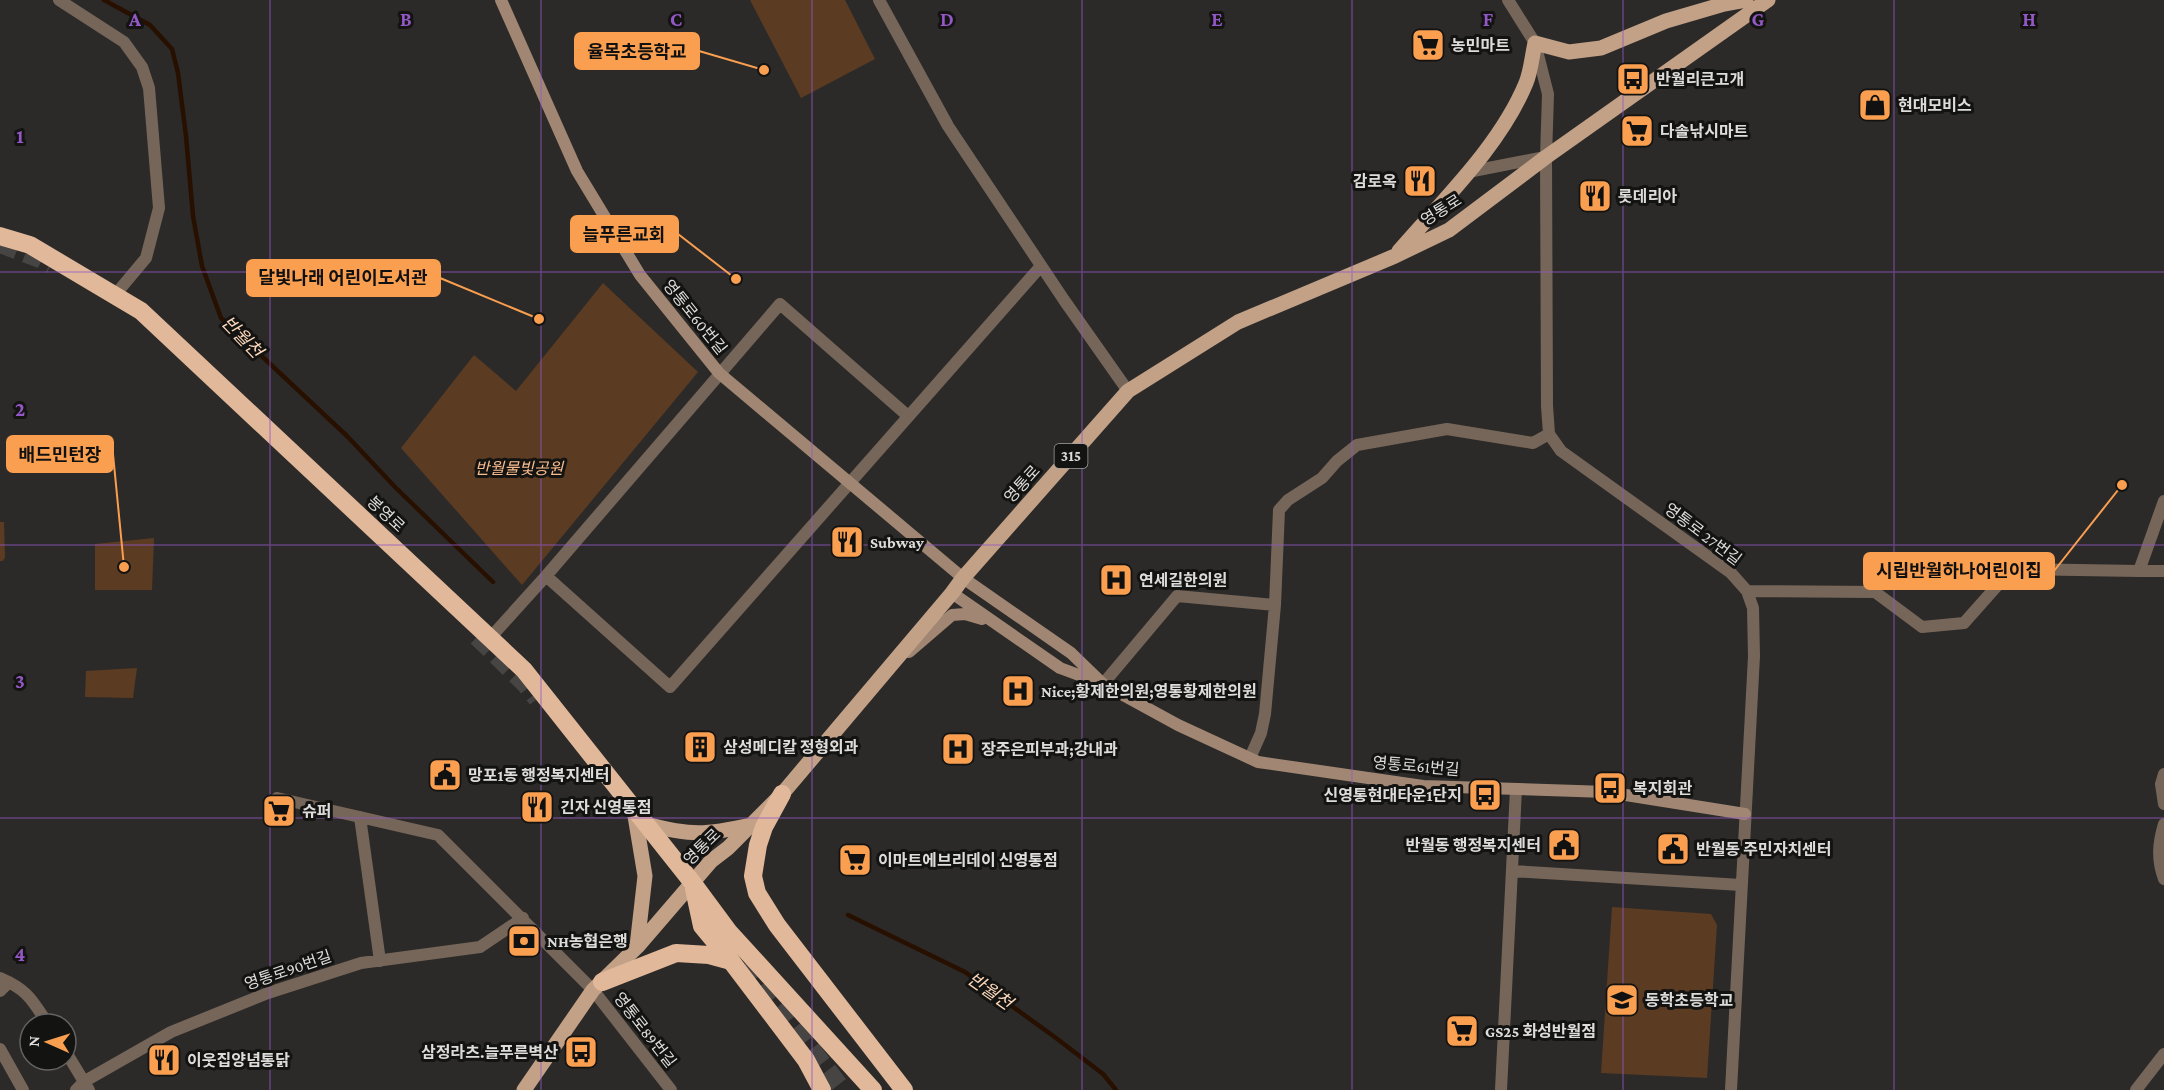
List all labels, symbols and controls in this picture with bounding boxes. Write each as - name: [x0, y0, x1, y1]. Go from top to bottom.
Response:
- text: A: [128, 8, 142, 30]
- text: B: [400, 8, 412, 30]
- text: C: [670, 8, 682, 30]
- text: D: [940, 8, 954, 30]
- text: E: [1211, 8, 1223, 30]
- text: F: [1483, 8, 1494, 30]
- text: G: [1752, 8, 1765, 30]
- text: H: [2022, 8, 2036, 30]
- supermarket icon: 농민마트: [1410, 27, 1446, 63]
- callout: 율목초등학교: [575, 33, 699, 69]
- place label: 농민마트: [1451, 37, 1510, 54]
- text: 율목초등학교: [587, 42, 687, 62]
- bus stop icon: 반월리큰고개: [1615, 61, 1651, 97]
- place label: 반월리큰고개: [1656, 71, 1744, 88]
- shop icon: 현대모비스: [1857, 87, 1893, 123]
- place label: 현대모비스: [1898, 96, 1972, 114]
- supermarket icon: 다솔낚시마트: [1619, 113, 1655, 149]
- place label: 다솔낚시마트: [1660, 123, 1749, 140]
- text: 1: [16, 125, 24, 147]
- restaurant icon: 감로옥: [1402, 163, 1438, 199]
- place label: 감로옥: [1353, 173, 1397, 190]
- restaurant icon: 롯데리아: [1577, 178, 1613, 214]
- place label: 롯데리아: [1618, 188, 1677, 205]
- street label: 영통로: [1418, 191, 1464, 229]
- callout: 늘푸른교회: [571, 216, 678, 252]
- text: 늘푸른교회: [583, 225, 665, 245]
- callout: 달빛나래 어린이도서관: [247, 260, 440, 296]
- text: 달빛나래 어린이도서관: [258, 268, 428, 288]
- street label: 영통로60번길: [660, 276, 730, 358]
- water label: 반월천: [218, 312, 268, 364]
- text: 2: [15, 398, 25, 420]
- callout: 배드민턴장: [7, 436, 113, 472]
- road number: 315: [1054, 444, 1088, 468]
- text: 배드민턴장: [19, 445, 102, 465]
- park label: 반월물빛공원: [475, 460, 564, 477]
- street label: 영통로: [1001, 462, 1043, 506]
- street label: 봉영로: [364, 493, 408, 535]
- street label: 영통로 27번길: [1661, 500, 1745, 568]
- restaurant icon: Subway: [829, 524, 865, 560]
- place label: Subway: [870, 534, 924, 551]
- callout: 시립반월하나어린이집: [1864, 553, 2054, 589]
- text: 시립반월하나어린이집: [1876, 561, 2042, 581]
- hospital icon: 연세길한의원: [1098, 562, 1134, 598]
- place label: 연세길한의원: [1139, 571, 1227, 589]
- text: 3: [15, 670, 25, 692]
- hospital icon: Nice;황제한의원;영통황제한의원: [1000, 673, 1036, 709]
- place label: Nice;황제한의원;영통황제한의원: [1041, 682, 1257, 701]
- building icon: 삼성메디칼 정형외과: [682, 729, 718, 765]
- hospital icon: 장주은피부과;강내과: [940, 731, 976, 767]
- place label: 삼성메디칼 정형외과: [723, 739, 859, 756]
- place label: 장주은피부과;강내과: [981, 741, 1118, 759]
- street label: 영통로61번길: [1372, 754, 1460, 778]
- public building icon: 망포1동 행정복지센터: [427, 757, 463, 793]
- place label: 망포1동 행정복지센터: [468, 767, 610, 784]
- bus stop icon: 복지회관: [1592, 770, 1628, 806]
- bus stop icon: 신영통현대타운1단지: [1467, 777, 1503, 813]
- place label: 복지회관: [1633, 780, 1692, 797]
- place label: 신영통현대타운1단지: [1324, 786, 1462, 804]
- restaurant icon: 긴자 신영통점: [519, 789, 555, 825]
- supermarket icon: 슈퍼: [261, 793, 297, 829]
- place label: 긴자 신영통점: [560, 799, 651, 816]
- place label: 슈퍼: [302, 803, 331, 820]
- street label: 영통로: [680, 825, 724, 868]
- public building icon: 반월동 행정복지센터: [1546, 827, 1582, 863]
- public building icon: 반월동 주민자치센터: [1655, 831, 1691, 867]
- place label: 반월동 행정복지센터: [1405, 837, 1541, 854]
- place label: 반월동 주민자치센터: [1696, 841, 1832, 858]
- supermarket icon: 이마트에브리데이 신영통점: [837, 842, 873, 878]
- place label: 이마트에브리데이 신영통점: [878, 852, 1058, 869]
- bank icon: NH농협은행: [506, 923, 542, 959]
- place label: NH농협은행: [547, 933, 628, 950]
- text: 4: [15, 943, 26, 965]
- street label: 영통로90번길: [242, 947, 334, 993]
- water label: 반월천: [964, 969, 1018, 1015]
- school or university icon: 동학초등학교: [1604, 982, 1640, 1018]
- street label: 영통로89번길: [611, 989, 679, 1071]
- place label: 동학초등학교: [1645, 991, 1734, 1009]
- north arrow: [18, 1012, 78, 1072]
- supermarket icon: GS25 화성반월점: [1444, 1013, 1480, 1049]
- place label: GS25 화성반월점: [1485, 1023, 1596, 1040]
- bus stop icon: 삼정라츠.늘푸른벽산: [563, 1034, 599, 1070]
- text: N: [25, 1035, 42, 1047]
- restaurant icon: 이웃집양념통닭: [146, 1042, 182, 1078]
- place label: 삼정라츠.늘푸른벽산: [421, 1044, 558, 1061]
- place label: 이웃집양념통닭: [187, 1052, 290, 1069]

